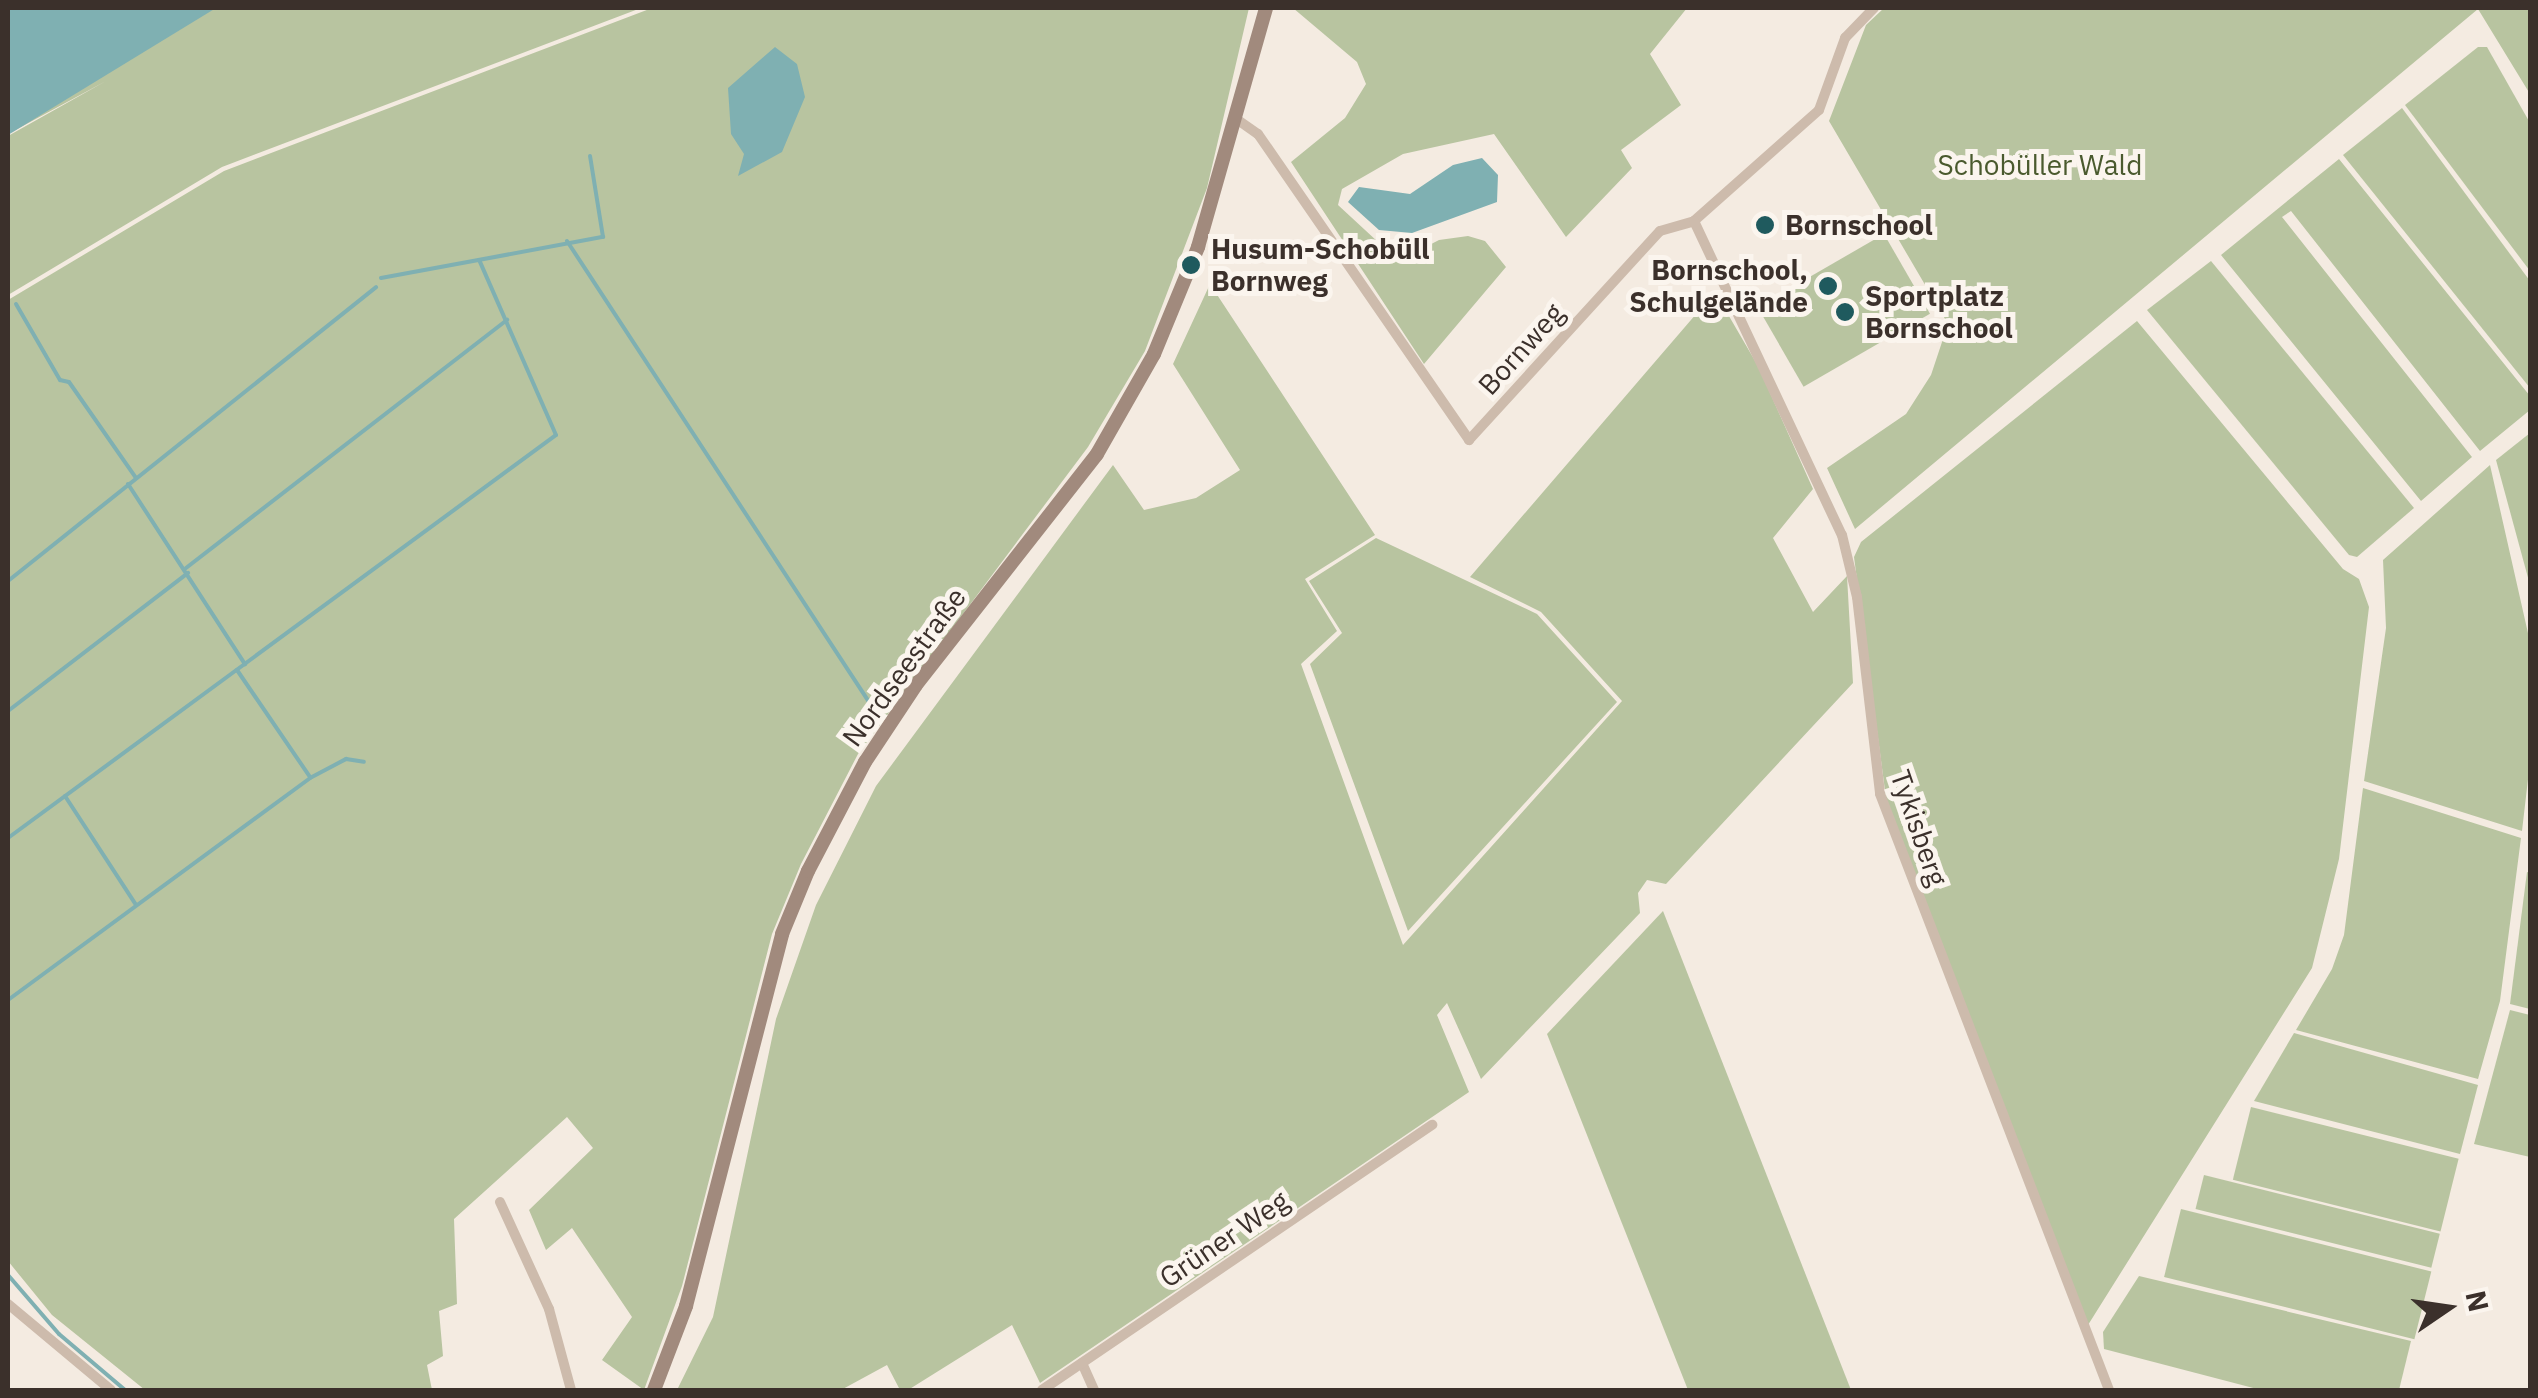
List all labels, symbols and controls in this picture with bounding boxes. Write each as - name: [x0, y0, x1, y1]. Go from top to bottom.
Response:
- park label: Schobüller Wald: [1938, 148, 2142, 182]
- place label: Bornschool: [1785, 208, 1933, 242]
- marker: Bornschool: [1754, 214, 1776, 236]
- place label: Husum-Schobüll Bornweg: [1211, 232, 1429, 298]
- place label: Bornschool, Schulgelände: [1629, 253, 1808, 319]
- marker: Husum-Schobüll Bornweg: [1180, 254, 1202, 276]
- marker: Bornschool, Schulgelände: [1817, 275, 1839, 297]
- place label: Sportplatz Bornschool: [1865, 279, 2013, 345]
- street label: Bornweg: [1471, 296, 1571, 402]
- marker: Sportplatz Bornschool: [1834, 301, 1856, 323]
- street label: Nordseestraße: [835, 581, 973, 753]
- street label: Tykisberg: [1884, 766, 1954, 890]
- street label: Grüner Weg: [1153, 1184, 1295, 1294]
- north arrow: [2398, 1258, 2498, 1358]
- text: N: [2457, 1287, 2498, 1315]

